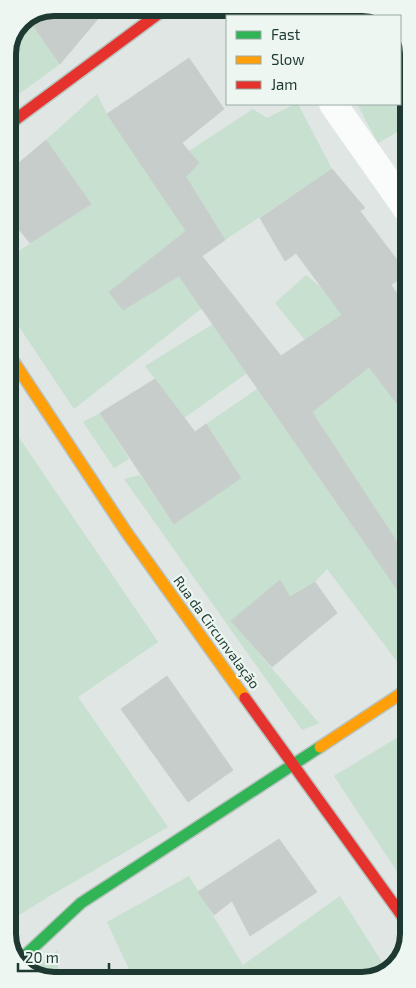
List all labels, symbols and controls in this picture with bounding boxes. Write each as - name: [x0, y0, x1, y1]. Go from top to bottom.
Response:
- legend: [226, 15, 401, 105]
- text: Fast: [271, 25, 301, 43]
- text: Slow: [271, 50, 305, 68]
- text: Jam: [271, 75, 297, 93]
- street label: Rua da Circunvalação: [169, 572, 264, 692]
- scale bar: [18, 940, 109, 972]
- text: 20 m: [25, 948, 59, 966]

